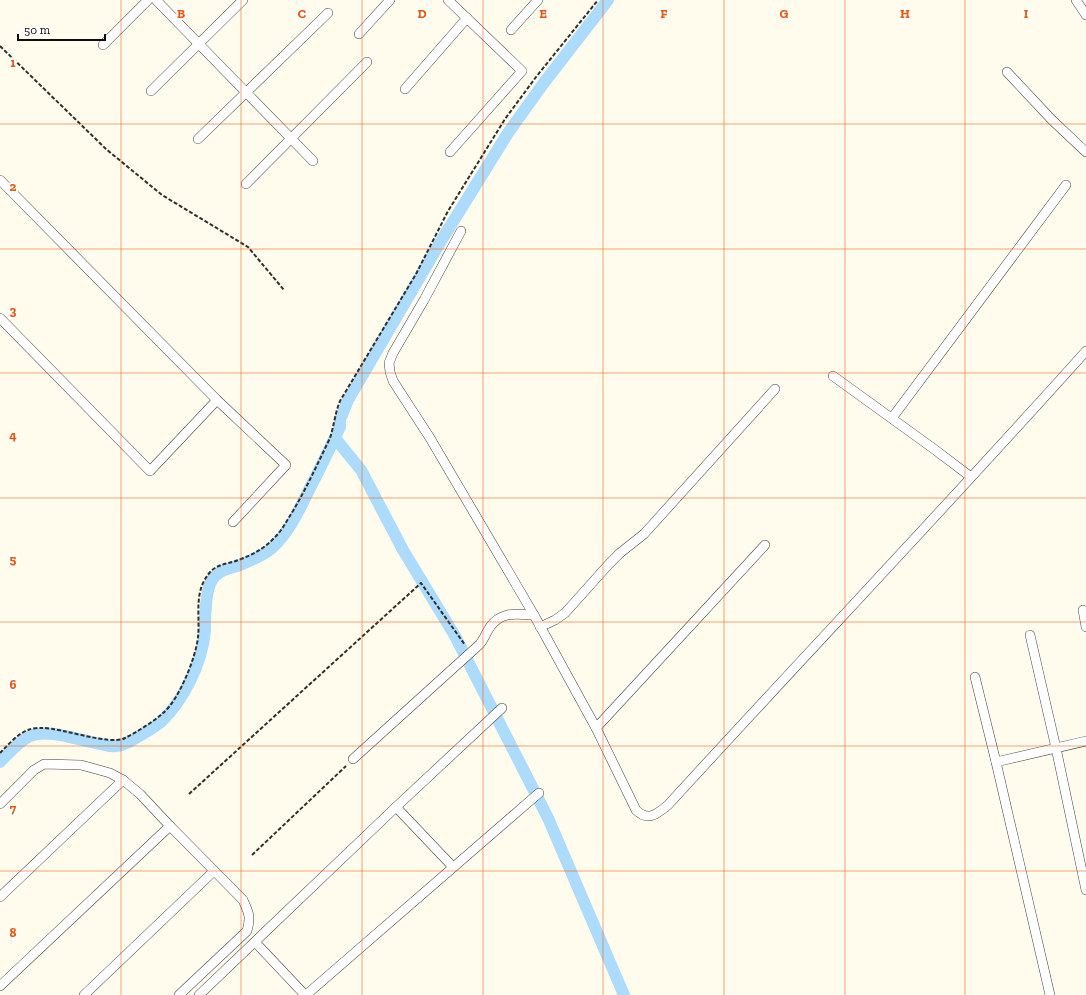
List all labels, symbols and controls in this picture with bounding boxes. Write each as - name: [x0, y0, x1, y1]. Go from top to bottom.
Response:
- text: B: [177, 6, 185, 21]
- text: C: [298, 6, 306, 21]
- text: D: [417, 6, 427, 21]
- text: E: [539, 6, 547, 21]
- text: F: [660, 6, 668, 21]
- text: G: [780, 6, 789, 21]
- text: H: [900, 6, 910, 21]
- text: I: [1024, 6, 1029, 21]
- scale bar: [18, 16, 105, 42]
- text: 50 m: [24, 23, 51, 37]
- text: 1: [10, 55, 16, 70]
- text: 2: [10, 179, 17, 194]
- text: 3: [10, 303, 17, 318]
- text: 4: [9, 428, 17, 443]
- text: 5: [10, 552, 17, 567]
- text: 6: [10, 677, 17, 692]
- text: 7: [10, 801, 17, 816]
- text: 8: [9, 925, 17, 940]

